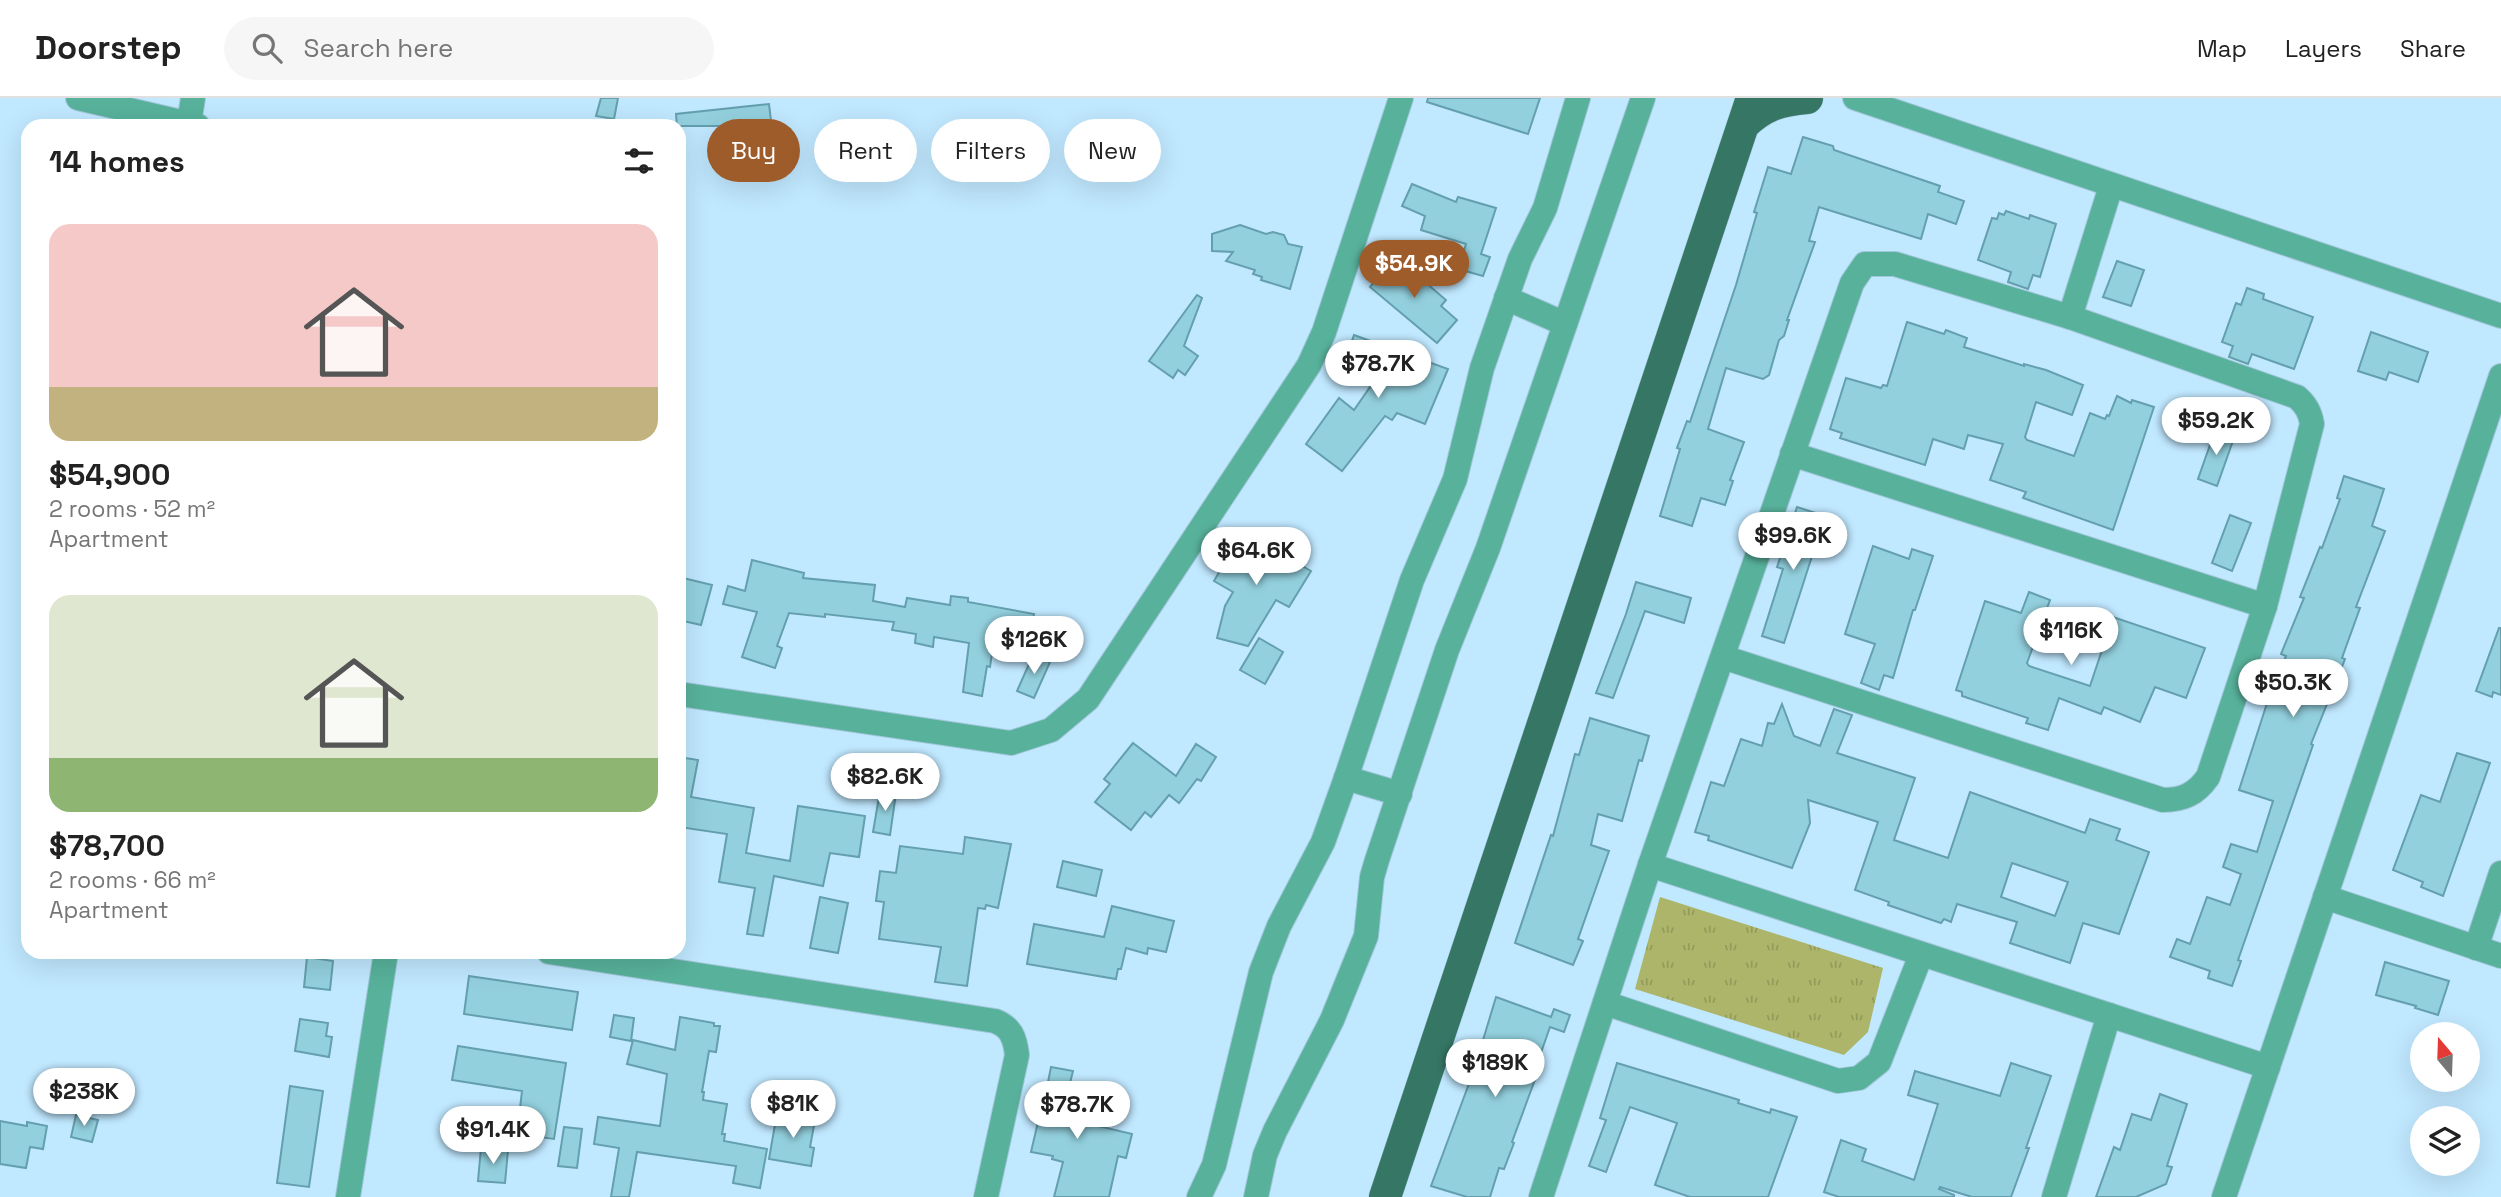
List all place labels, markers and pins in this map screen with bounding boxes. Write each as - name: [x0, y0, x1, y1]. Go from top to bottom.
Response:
- pin: $54.9K: [1357, 240, 1471, 300]
- pin: $78.7K: [1321, 341, 1435, 400]
- pin: $59.2K: [2159, 398, 2273, 457]
- pin: $99.6K: [1736, 512, 1850, 572]
- pin: $64.6K: [1199, 528, 1313, 587]
- pin: $116K: [2022, 608, 2120, 667]
- pin: $126K: [985, 616, 1083, 676]
- pin: $50.3K: [2236, 660, 2350, 719]
- pin: $82.6K: [828, 754, 942, 813]
- pin: $189K: [1446, 1040, 1544, 1099]
- pin: $238K: [35, 1068, 133, 1128]
- pin: $81K: [752, 1080, 834, 1140]
- pin: $78.7K: [1020, 1082, 1134, 1141]
- pin: $91.4K: [436, 1107, 550, 1166]

